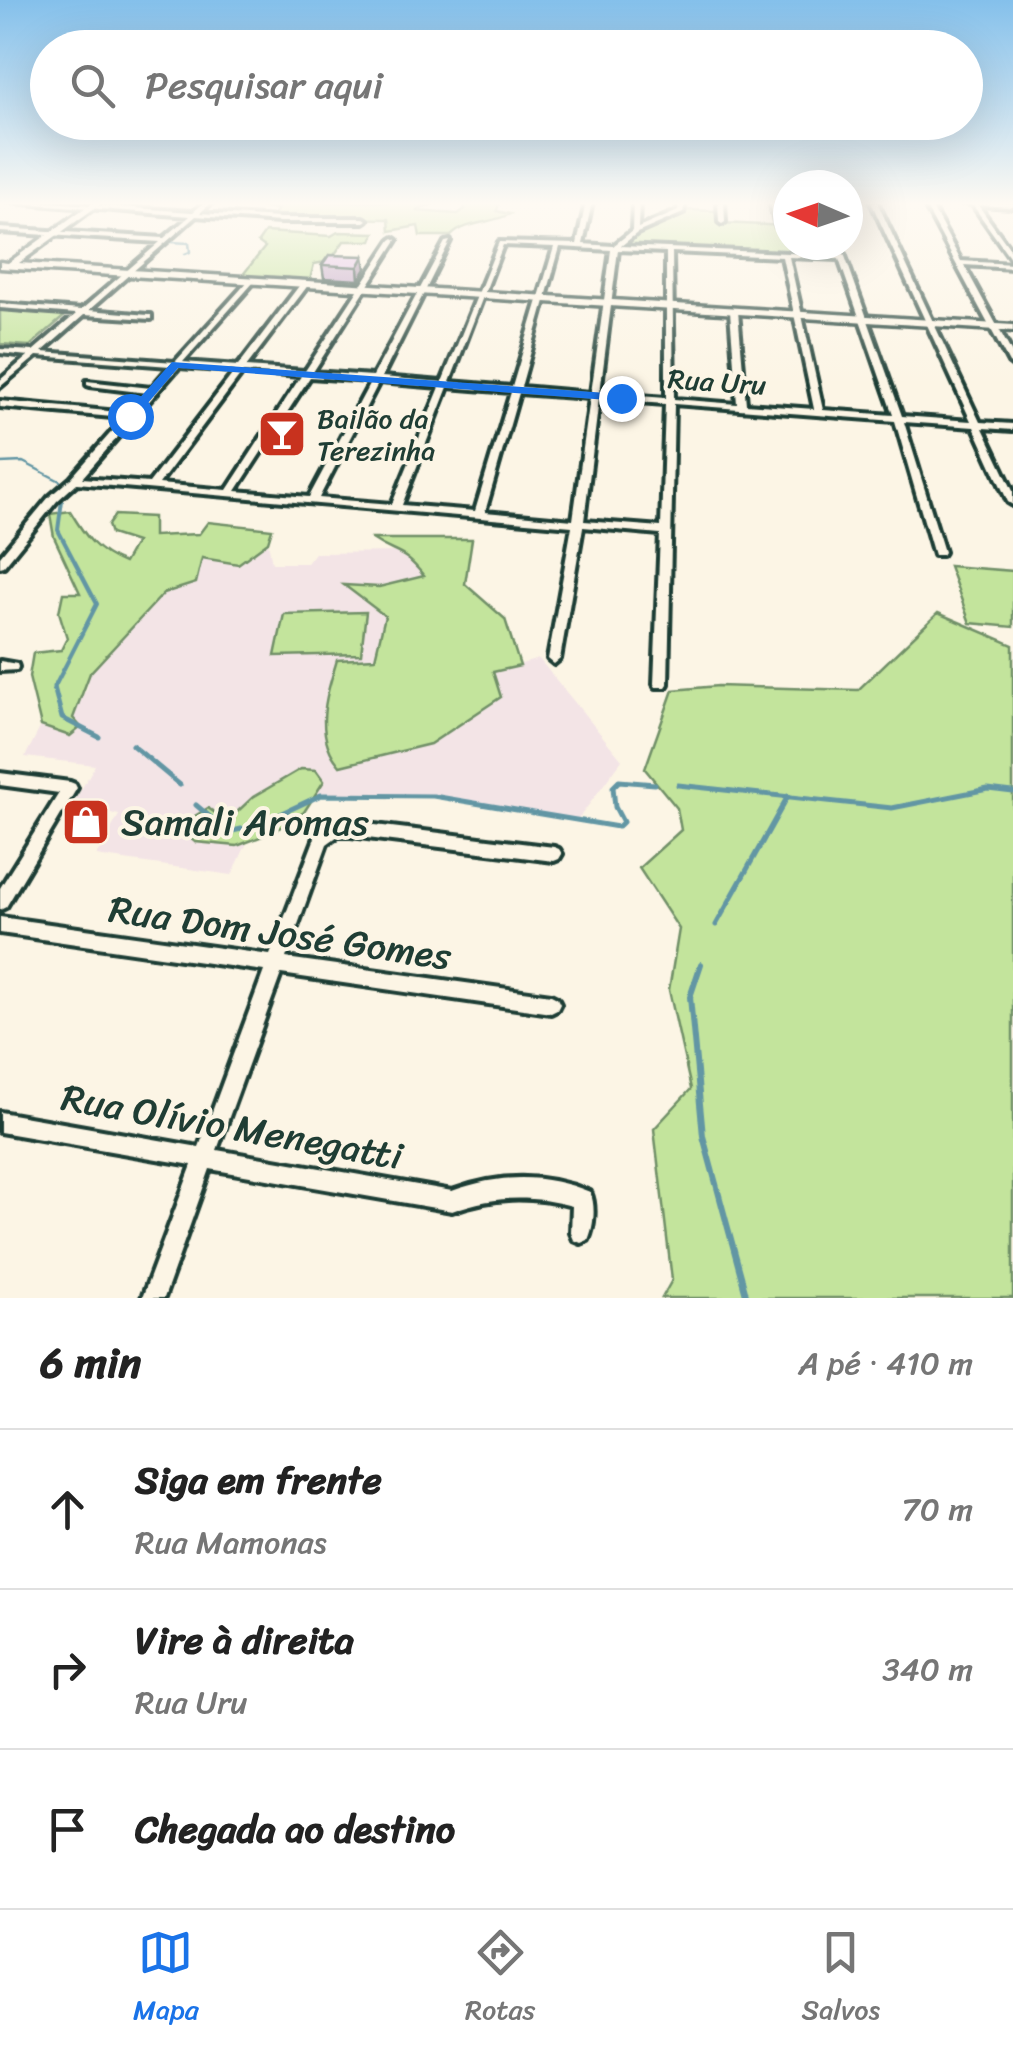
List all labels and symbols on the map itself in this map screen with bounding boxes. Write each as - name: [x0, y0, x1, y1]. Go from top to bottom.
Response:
- north arrow: [773, 170, 863, 260]
- street label: Rua Uru: [666, 354, 768, 410]
- route end: [599, 376, 645, 422]
- route start: [108, 394, 154, 440]
- place label: Bailão da Terezinha: [317, 394, 435, 475]
- bar icon: Bailão da Terezinha: [256, 408, 308, 460]
- place label: Samali Aromas: [121, 789, 369, 856]
- shop icon: Samali Aromas: [60, 796, 112, 848]
- street label: Rua Dom José Gomes: [105, 876, 456, 990]
- street label: Rua Olívio Menegatti: [56, 1064, 409, 1190]

